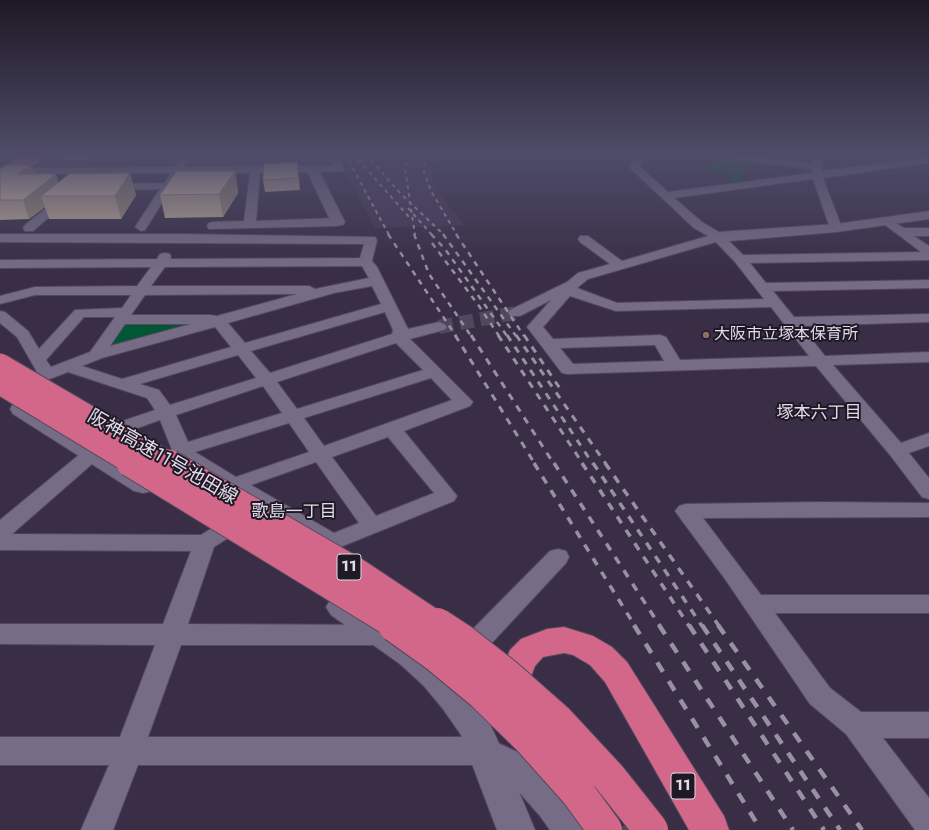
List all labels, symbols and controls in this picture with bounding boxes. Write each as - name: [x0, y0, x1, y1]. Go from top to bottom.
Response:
- place label: 大阪市立塚本保育所: [714, 325, 858, 345]
- marker: 大阪市立塚本保育所: [701, 330, 711, 340]
- district label: 塚本六丁目: [777, 404, 861, 424]
- street label: 阪神高速11号池田線: [83, 406, 241, 510]
- district label: 歌島一丁目: [252, 503, 336, 523]
- road number: 11: [337, 554, 361, 580]
- road number: 11: [671, 773, 695, 799]

